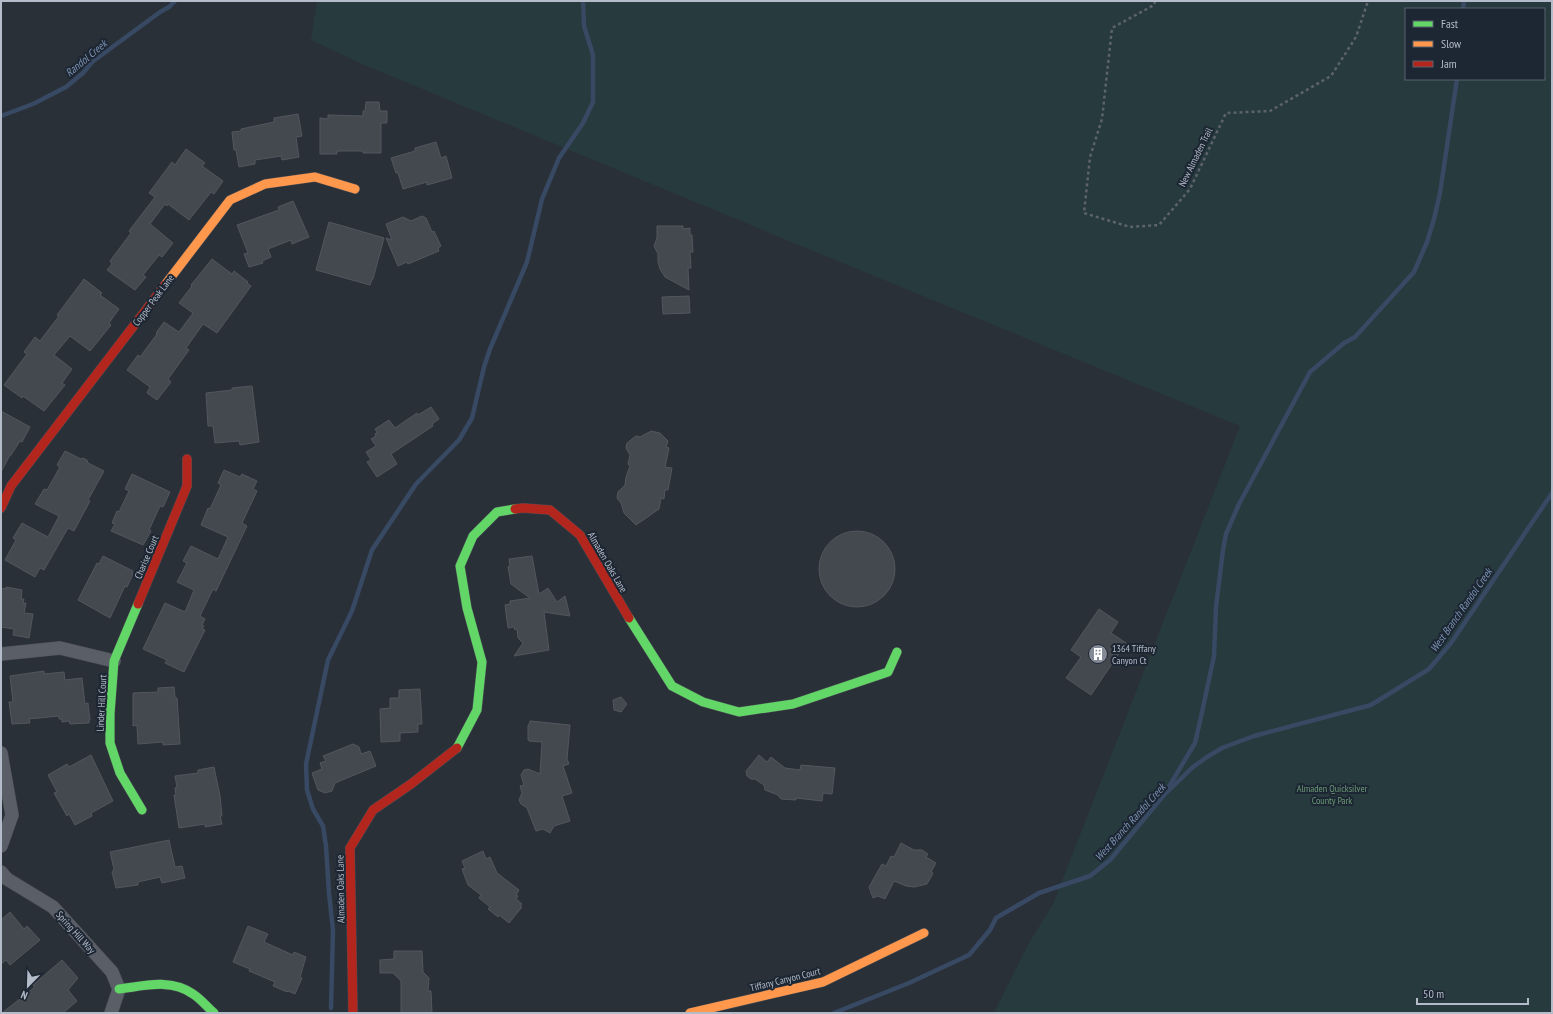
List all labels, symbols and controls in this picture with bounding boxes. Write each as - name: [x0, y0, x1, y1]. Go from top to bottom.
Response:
- legend: [1405, 8, 1545, 80]
- text: Fast: [1441, 16, 1459, 31]
- water label: Randol Creek: [62, 35, 111, 79]
- text: Slow: [1441, 36, 1462, 51]
- text: Jam: [1440, 56, 1457, 71]
- street label: New Almaden Trail: [1176, 125, 1216, 189]
- street label: Copper Peak Lane: [130, 272, 177, 329]
- street label: Almaden Oaks Lane: [585, 530, 630, 595]
- street label: Charise Court: [131, 533, 162, 581]
- water label: West Branch Randol Creek: [1427, 564, 1496, 655]
- place label: 1364 Tiffany Canyon Ct: [1112, 642, 1156, 667]
- building icon: 1364 Tiffany Canyon Ct: [1087, 643, 1109, 665]
- street label: Linder Hill Court: [94, 674, 109, 732]
- water label: West Branch Randol Creek: [1092, 779, 1170, 864]
- park label: Almaden Quicksilver County Park: [1297, 782, 1368, 807]
- street label: Almaden Oaks Lane: [333, 855, 348, 923]
- street label: Spring Hill Way: [53, 908, 98, 956]
- street label: Tiffany Canyon Court: [749, 964, 822, 994]
- north arrow: [8, 966, 48, 1006]
- scale bar: [1417, 980, 1528, 1006]
- text: 50 m: [1423, 986, 1444, 1001]
- text: N: [19, 988, 30, 1003]

